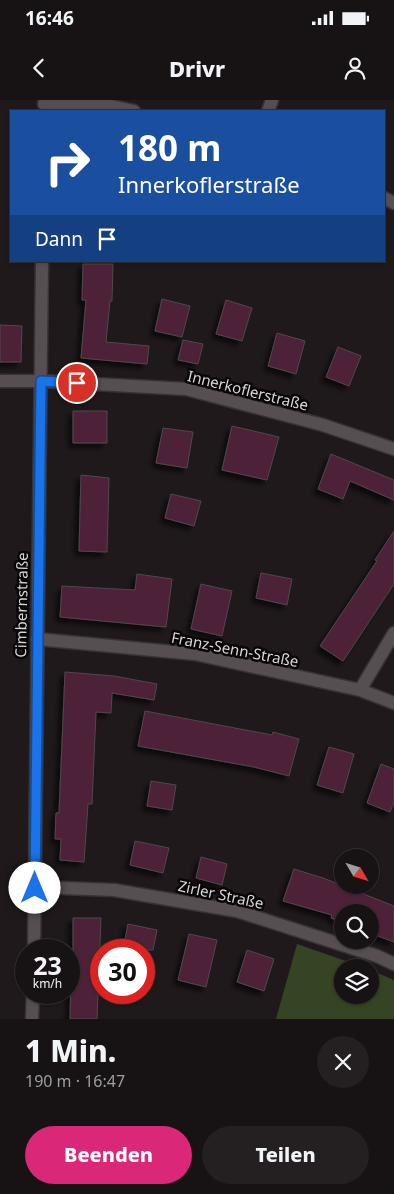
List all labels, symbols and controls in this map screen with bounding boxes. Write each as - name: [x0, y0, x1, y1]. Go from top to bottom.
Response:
- text: 16:46: [25, 5, 74, 31]
- text: Drivr: [169, 53, 225, 83]
- icon: back: [25, 54, 53, 82]
- icon: person: [341, 54, 369, 82]
- text: 180 m: [118, 124, 221, 171]
- icon: right: [35, 130, 100, 195]
- text: Innerkoflerstraße: [118, 169, 300, 199]
- icon: arrive: [93, 225, 121, 253]
- text: Dann: [35, 226, 83, 252]
- pin: [56, 362, 98, 404]
- street label: Innerkoflerstraße: [185, 365, 311, 415]
- icon: arrive: [63, 369, 91, 397]
- street label: Cimbernstraße: [10, 552, 32, 658]
- street label: Franz-Senn-Straße: [170, 627, 300, 671]
- north arrow: [334, 849, 379, 894]
- map controls: [334, 849, 379, 1004]
- position arrow: [8, 861, 60, 913]
- street label: Zirler Straße: [176, 875, 266, 913]
- button: search: [334, 904, 379, 949]
- speed limit sign: 30: [90, 939, 155, 1004]
- text: 23: [33, 948, 62, 982]
- button: layers: [334, 959, 379, 1004]
- text: km/h: [33, 975, 62, 992]
- text: 1 Min.: [25, 1030, 116, 1071]
- button: close: [317, 1036, 369, 1088]
- text: 190 m · 16:47: [25, 1070, 125, 1092]
- button: Beenden: [25, 1126, 192, 1184]
- button: Teilen: [202, 1126, 369, 1184]

